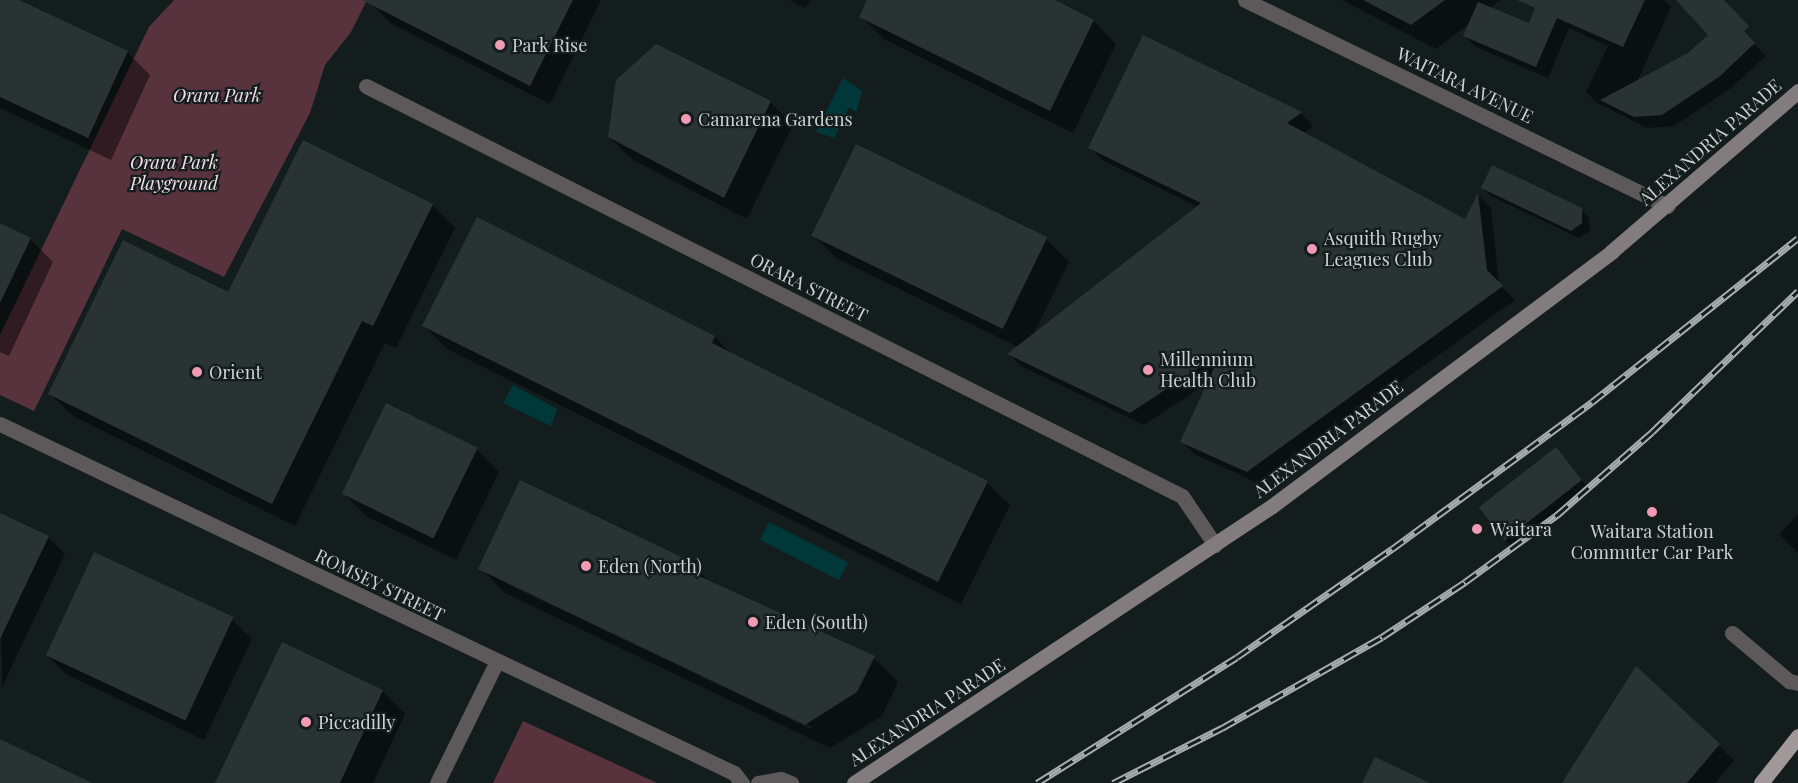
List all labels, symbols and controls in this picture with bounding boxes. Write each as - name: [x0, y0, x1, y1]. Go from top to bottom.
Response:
- place label: Park Rise: [512, 34, 587, 56]
- marker: Park Rise: [493, 38, 507, 52]
- street label: WAITARA AVENUE: [1393, 42, 1537, 128]
- street label: ALEXANDRIA PARADE: [1635, 74, 1785, 210]
- park label: Orara Park: [173, 84, 261, 106]
- place label: Camarena Gardens: [698, 108, 853, 130]
- marker: Camarena Gardens: [679, 112, 693, 126]
- park label: Orara Park Playground: [130, 152, 218, 195]
- place label: Asquith Rugby Leagues Club: [1324, 228, 1441, 270]
- marker: Asquith Rugby Leagues Club: [1305, 242, 1319, 256]
- street label: ORARA STREET: [747, 248, 871, 326]
- place label: Millennium Health Club: [1160, 349, 1256, 392]
- place label: Orient: [209, 361, 262, 383]
- marker: Millennium Health Club: [1141, 363, 1155, 377]
- marker: Orient: [190, 365, 204, 379]
- street label: ALEXANDRIA PARADE: [1249, 376, 1407, 502]
- marker: Waitara Station Commuter Car Park: [1645, 505, 1659, 519]
- place label: Waitara: [1490, 518, 1552, 540]
- marker: Waitara: [1468, 520, 1486, 538]
- place label: Waitara Station Commuter Car Park: [1570, 521, 1734, 564]
- street label: ROMSEY STREET: [311, 544, 449, 626]
- place label: Eden (North): [598, 555, 702, 577]
- marker: Eden (North): [579, 559, 593, 573]
- place label: Eden (South): [765, 611, 868, 633]
- marker: Eden (South): [746, 615, 760, 629]
- street label: ALEXANDRIA PARADE: [845, 654, 1009, 770]
- place label: Piccadilly: [318, 711, 395, 733]
- marker: Piccadilly: [299, 715, 313, 729]

